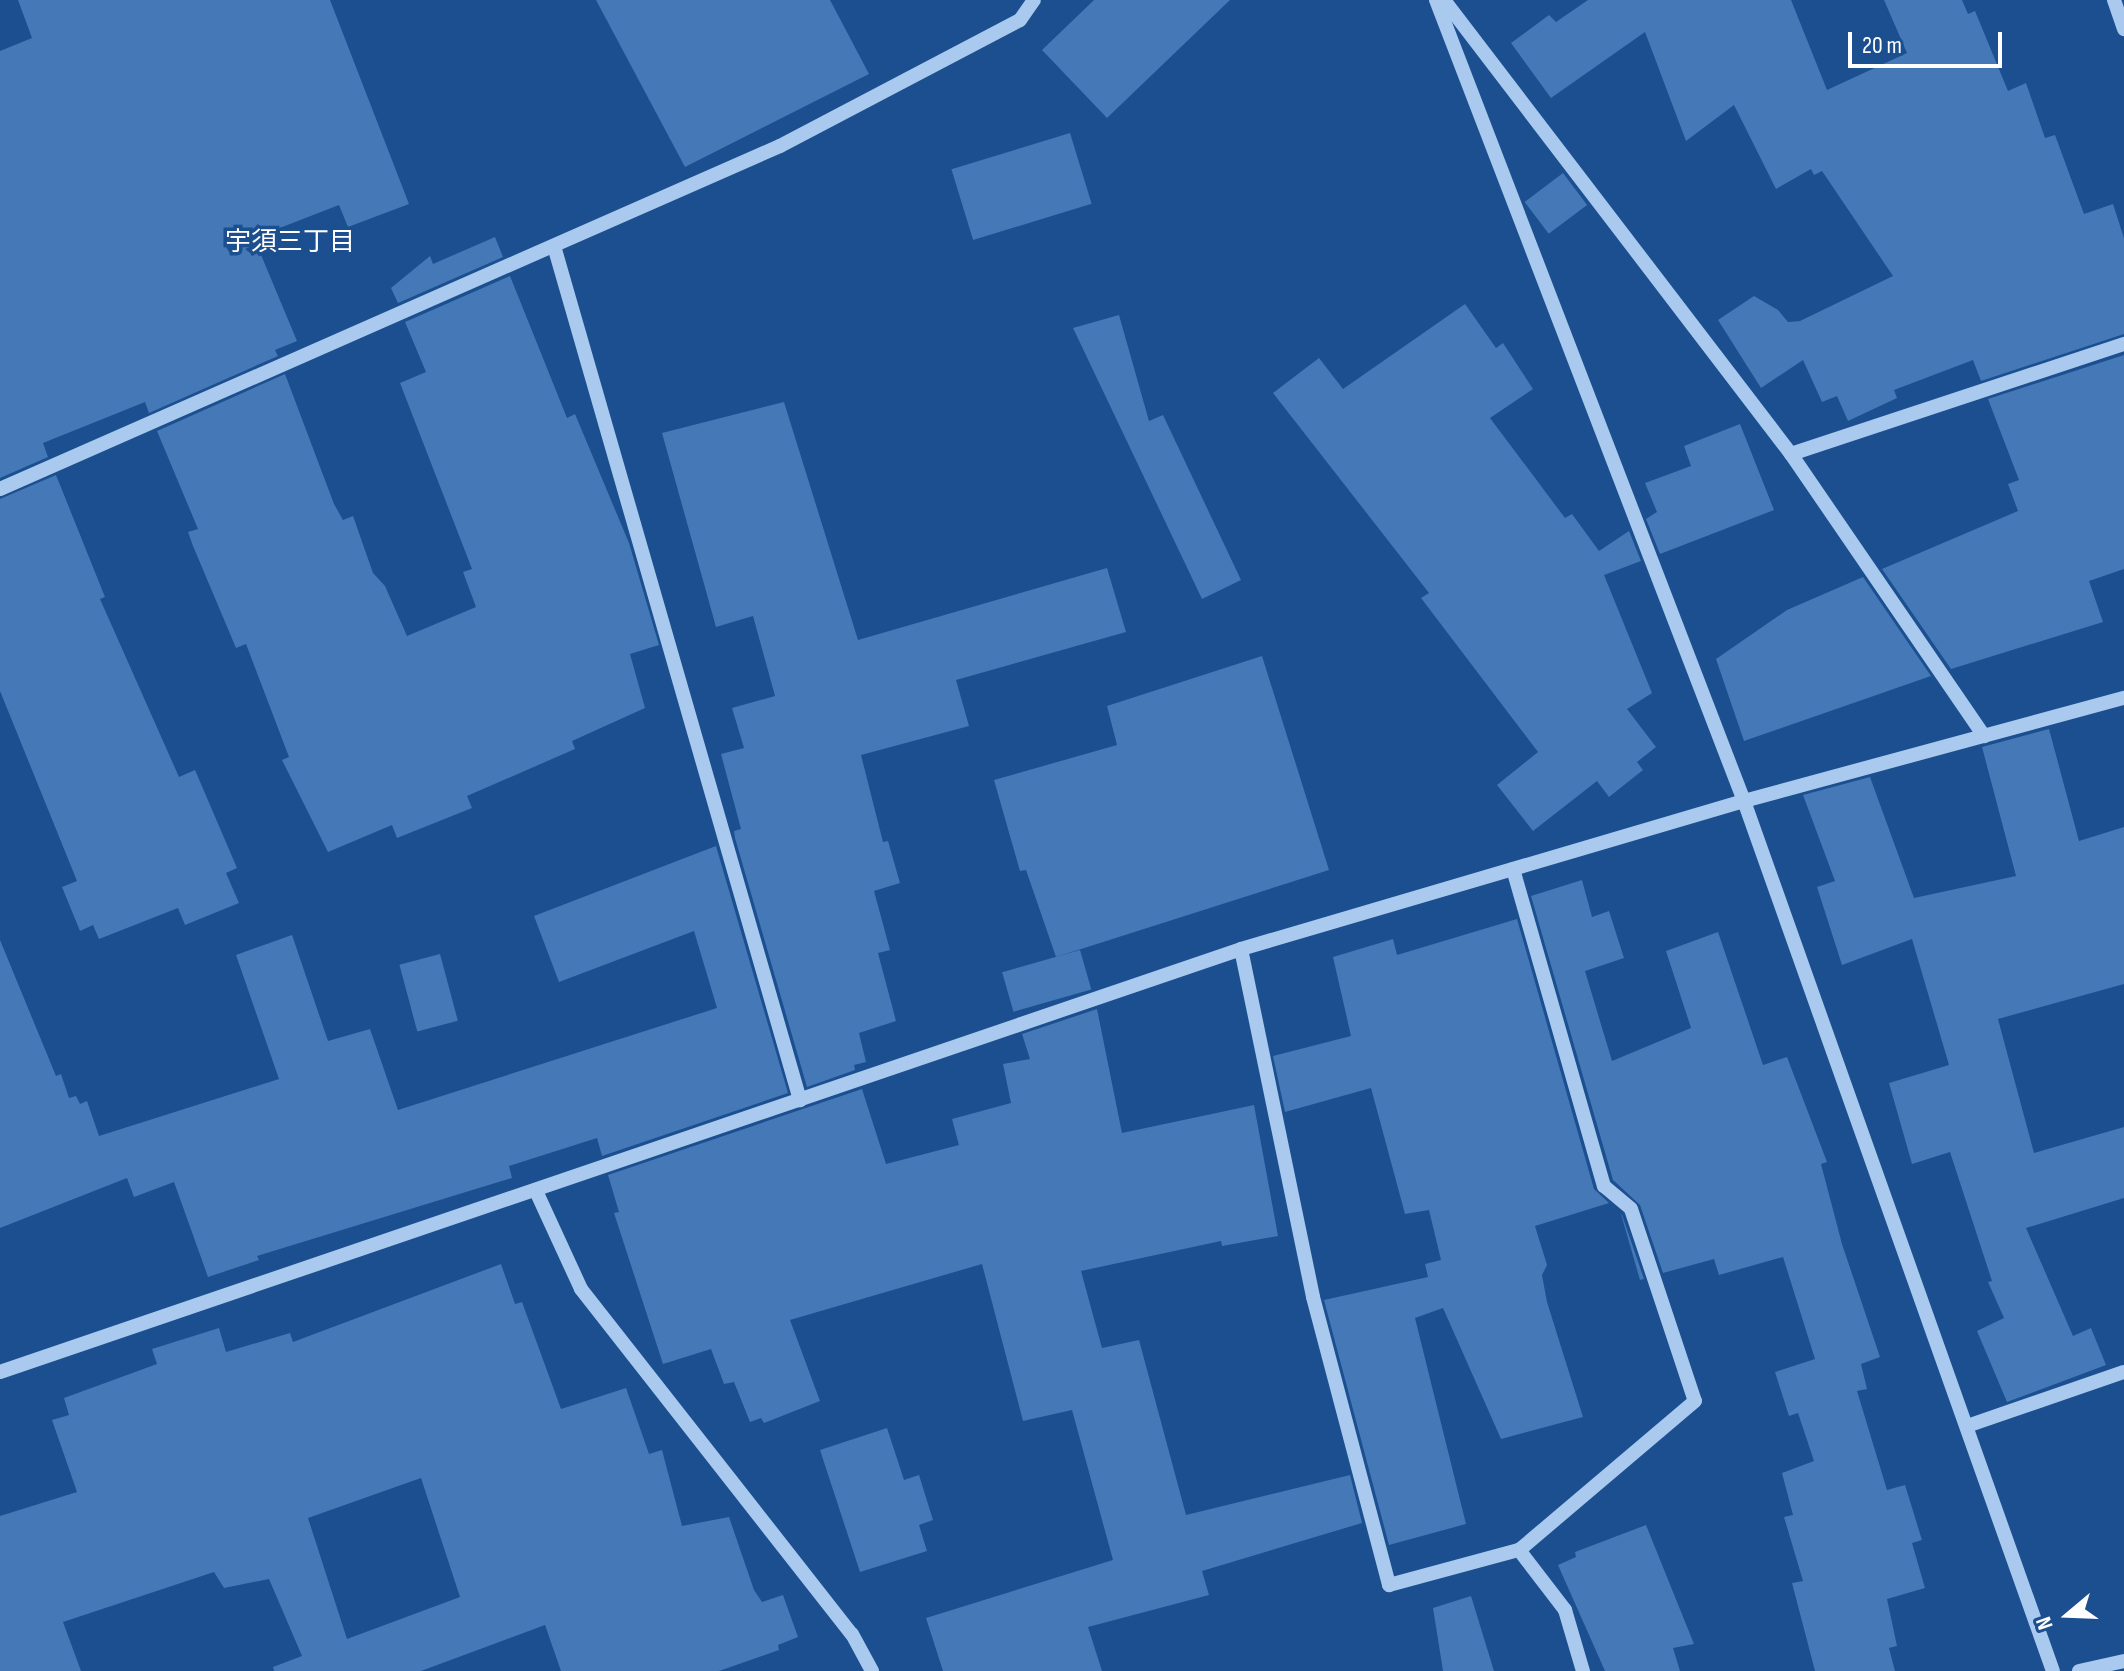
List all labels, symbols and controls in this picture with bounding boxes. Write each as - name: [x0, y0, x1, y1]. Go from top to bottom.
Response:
- scale bar: [1852, 16, 2006, 66]
- text: 20 m: [1862, 31, 1902, 60]
- district label: 宇須三丁目: [225, 227, 355, 259]
- north arrow: [2028, 1575, 2108, 1655]
- text: N: [2030, 1613, 2060, 1633]

